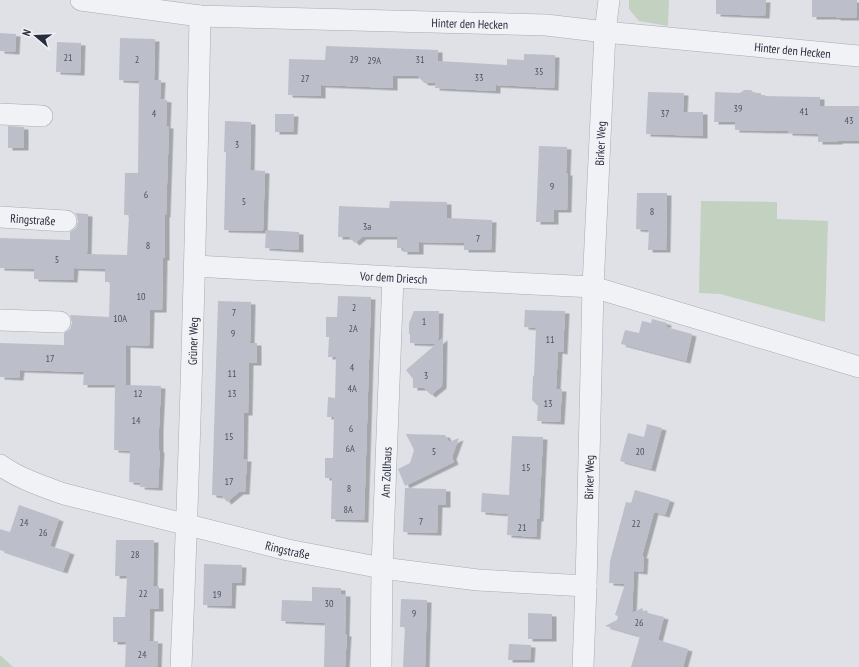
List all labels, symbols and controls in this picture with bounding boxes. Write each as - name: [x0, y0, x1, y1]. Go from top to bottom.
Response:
- street label: Hinter den Hecken: [431, 15, 508, 32]
- north arrow: [16, 16, 56, 56]
- text: N: [19, 28, 34, 38]
- street label: Hinter den Hecken: [754, 39, 831, 61]
- house number: 21: [64, 51, 73, 64]
- house number: 2: [135, 53, 139, 66]
- house number: 29: [350, 53, 359, 66]
- house number: 31: [416, 53, 425, 66]
- house number: 29A: [367, 54, 381, 67]
- house number: 35: [535, 65, 544, 78]
- house number: 33: [475, 71, 484, 84]
- house number: 27: [301, 72, 310, 85]
- house number: 39: [734, 102, 743, 115]
- house number: 41: [800, 105, 809, 118]
- house number: 4: [152, 107, 157, 120]
- house number: 37: [661, 107, 670, 120]
- house number: 43: [845, 114, 854, 127]
- street label: Birker Weg: [591, 121, 608, 166]
- house number: 3: [235, 138, 239, 151]
- house number: 9: [550, 180, 554, 193]
- house number: 6: [144, 188, 149, 201]
- house number: 5: [242, 195, 246, 208]
- house number: 8: [650, 205, 654, 218]
- street label: Ringstraße: [10, 210, 56, 228]
- house number: 3a: [363, 220, 371, 233]
- house number: 7: [476, 232, 480, 245]
- house number: 8: [146, 239, 150, 252]
- house number: 5: [55, 253, 59, 266]
- street label: Vor dem Driesch: [359, 268, 428, 286]
- house number: 10: [137, 290, 146, 303]
- house number: 2: [352, 301, 356, 314]
- house number: 7: [232, 306, 236, 319]
- house number: 10A: [113, 312, 127, 325]
- house number: 1: [422, 315, 426, 328]
- street label: Grüner Weg: [184, 317, 201, 365]
- house number: 2A: [348, 322, 358, 335]
- house number: 9: [231, 327, 235, 340]
- house number: 11: [546, 333, 555, 346]
- house number: 17: [46, 352, 55, 365]
- house number: 4: [350, 361, 355, 374]
- house number: 11: [228, 367, 237, 380]
- house number: 3: [424, 369, 428, 382]
- house number: 4A: [347, 382, 357, 395]
- house number: 12: [134, 387, 143, 400]
- house number: 13: [228, 387, 237, 400]
- house number: 13: [544, 397, 553, 410]
- house number: 14: [132, 414, 141, 427]
- house number: 6: [349, 422, 354, 435]
- house number: 15: [225, 430, 234, 443]
- house number: 6A: [345, 442, 355, 455]
- house number: 5: [432, 445, 436, 458]
- house number: 20: [636, 445, 645, 458]
- street label: Am Zollhaus: [377, 446, 394, 498]
- street label: Birker Weg: [581, 455, 597, 499]
- house number: 15: [522, 461, 531, 474]
- house number: 17: [225, 475, 234, 488]
- house number: 8: [347, 482, 351, 495]
- house number: 8A: [343, 503, 353, 516]
- house number: 7: [419, 515, 423, 528]
- house number: 24: [20, 516, 29, 529]
- house number: 22: [632, 517, 641, 530]
- house number: 21: [518, 521, 527, 534]
- house number: 26: [39, 526, 48, 539]
- street label: Ringstraße: [264, 537, 311, 562]
- house number: 28: [131, 548, 140, 561]
- house number: 22: [139, 587, 148, 600]
- house number: 19: [213, 588, 222, 601]
- house number: 30: [325, 597, 334, 610]
- house number: 9: [412, 607, 416, 620]
- house number: 26: [635, 616, 644, 629]
- house number: 24: [138, 648, 147, 661]

